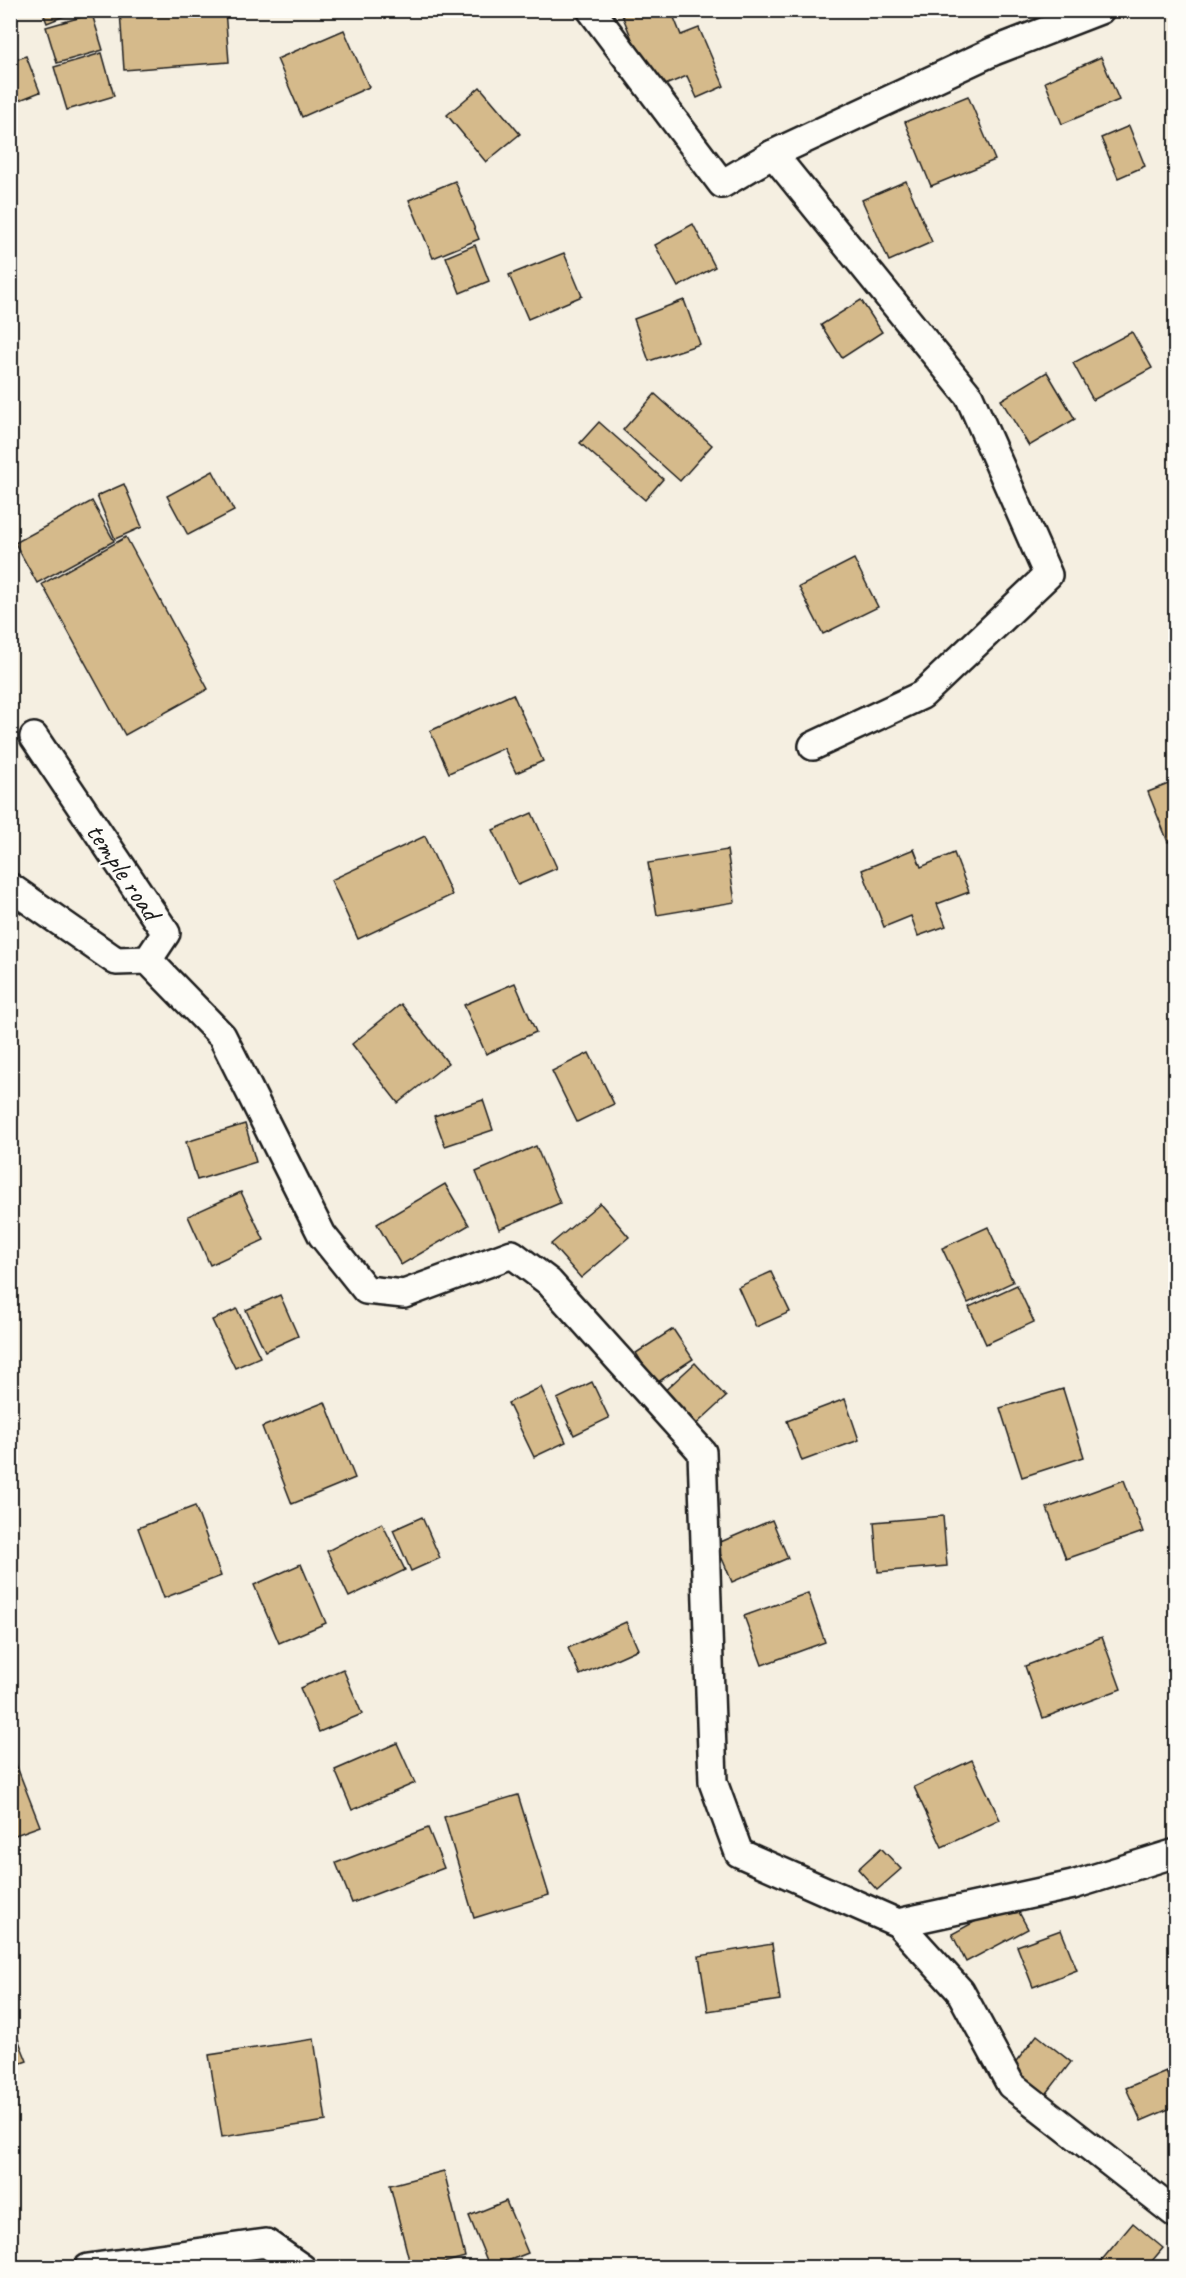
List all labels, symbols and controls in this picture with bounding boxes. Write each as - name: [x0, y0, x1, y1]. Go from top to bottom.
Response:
- street label: temple road: [78, 816, 171, 930]

